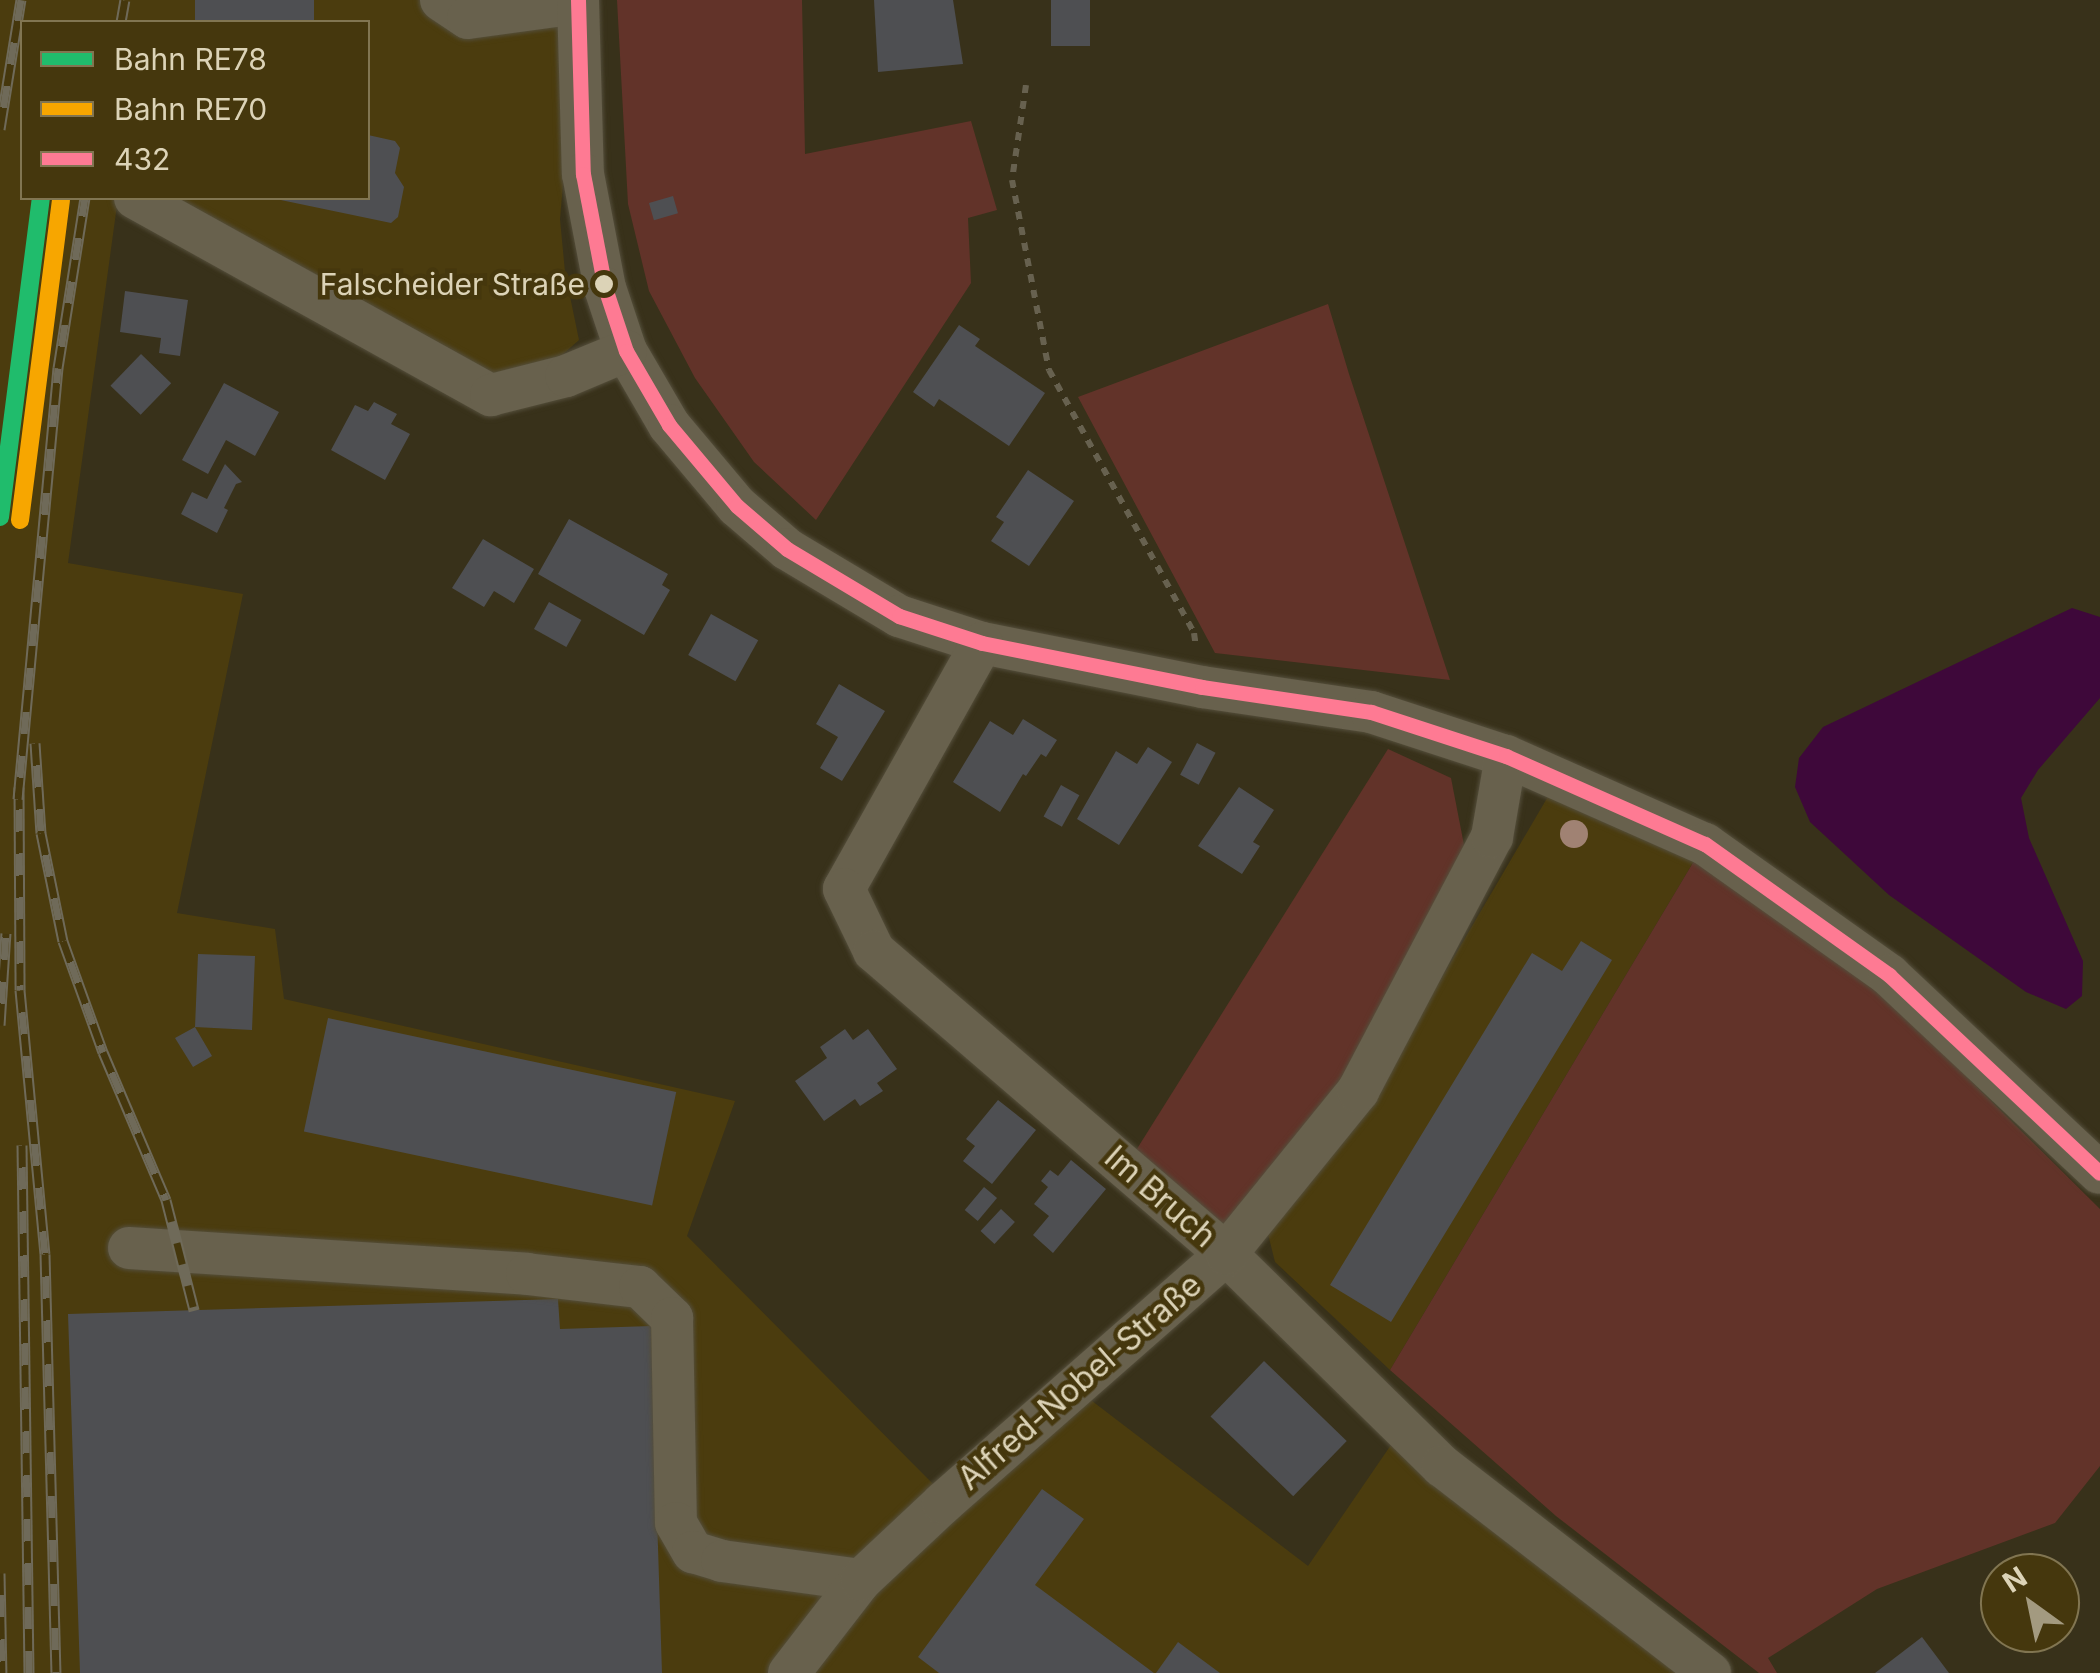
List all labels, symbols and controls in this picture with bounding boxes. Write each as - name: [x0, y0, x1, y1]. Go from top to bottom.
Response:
- legend: [20, 20, 370, 200]
- text: Bahn RE78: [114, 41, 267, 77]
- text: Bahn RE70: [114, 91, 267, 127]
- text: 432: [114, 141, 170, 177]
- place label: Falscheider Straße: [320, 266, 585, 302]
- marker: Falscheider Straße: [594, 274, 614, 294]
- street label: Im Bruch: [1097, 1138, 1223, 1256]
- street label: Alfred-Nobel-Straße: [951, 1266, 1209, 1498]
- north arrow: [1980, 1553, 2080, 1653]
- text: N: [1997, 1559, 2033, 1600]

